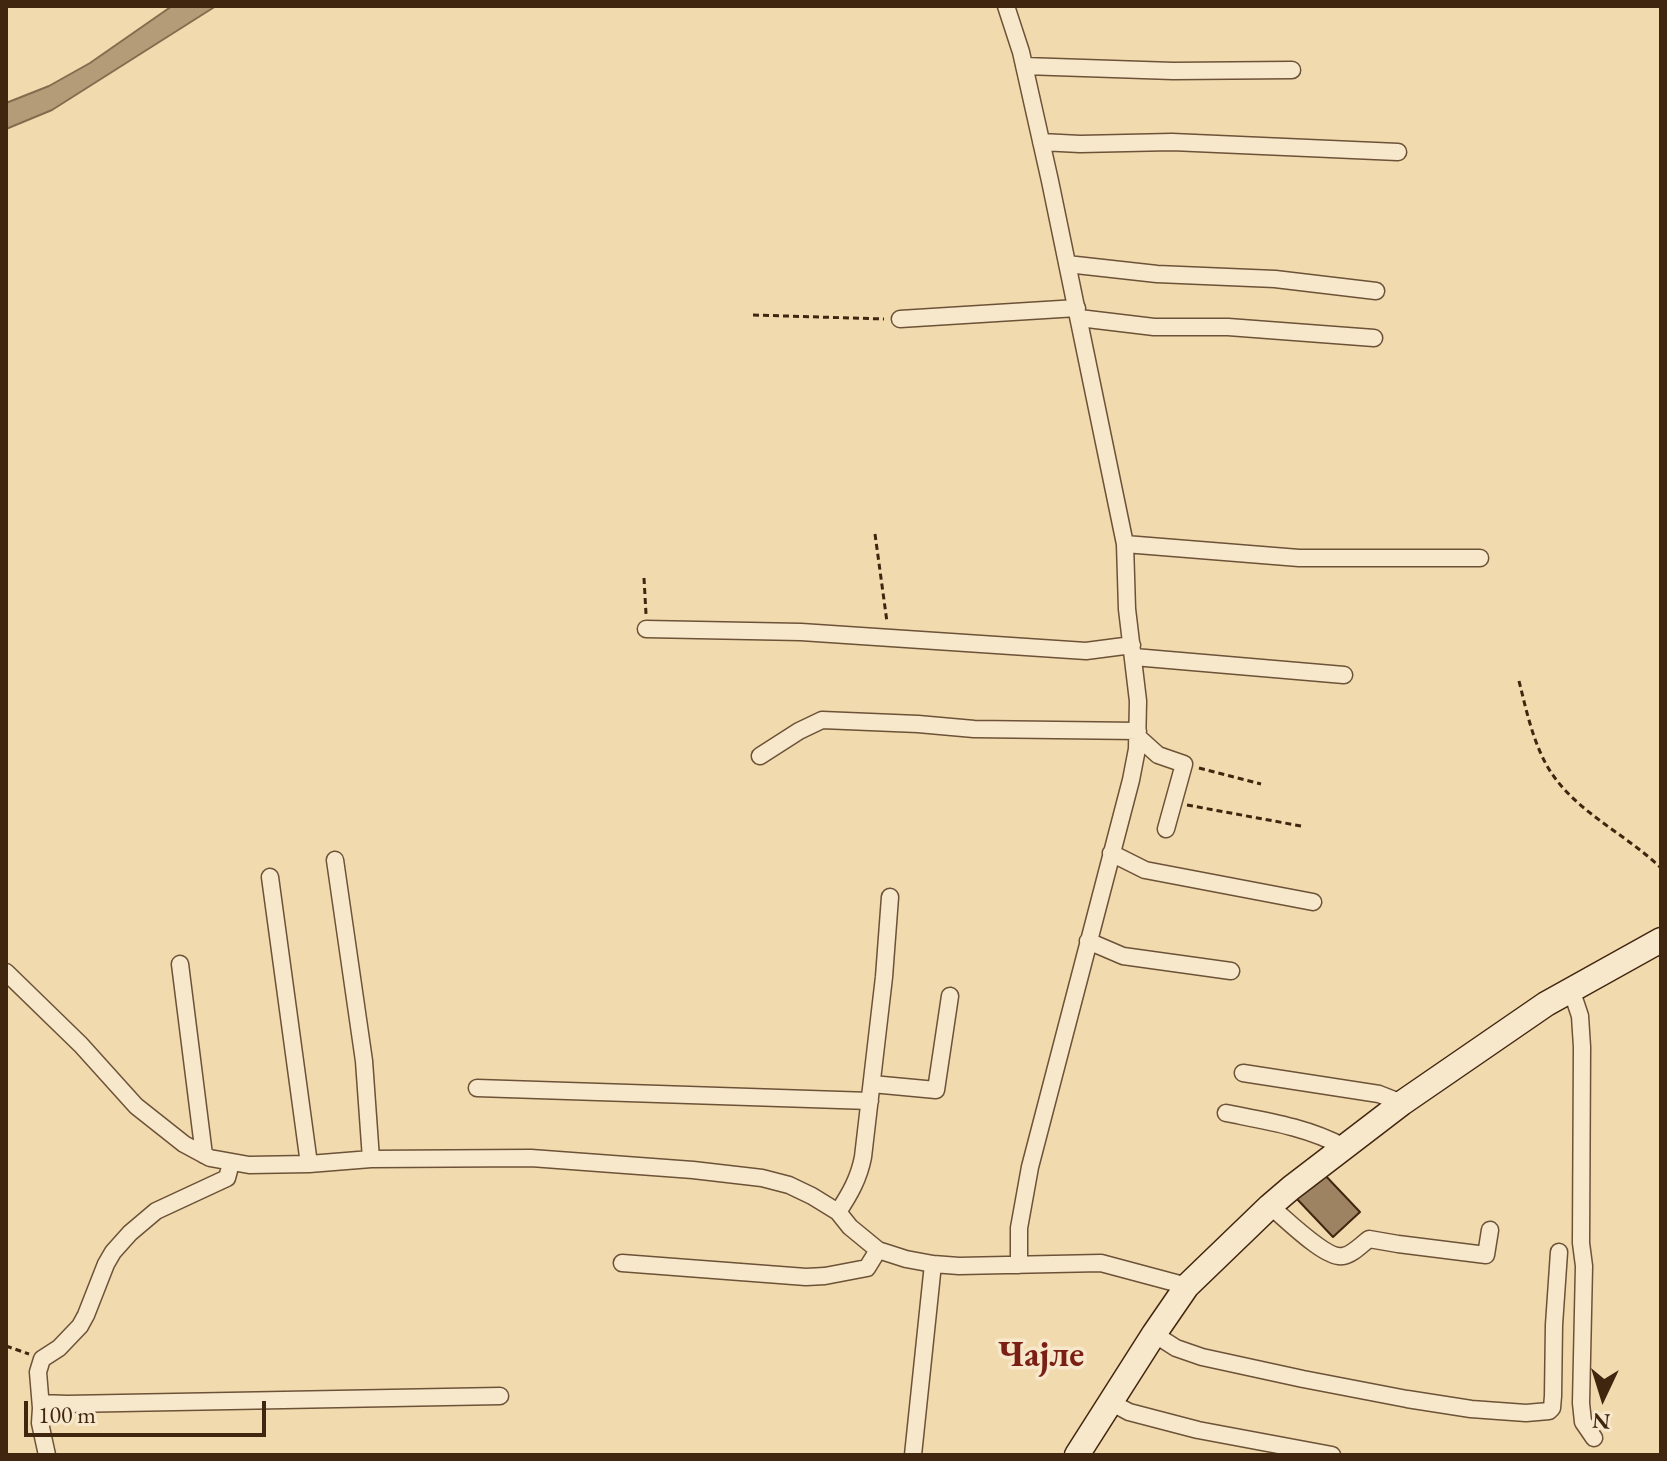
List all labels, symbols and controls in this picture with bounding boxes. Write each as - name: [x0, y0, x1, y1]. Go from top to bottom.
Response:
- district label: Чајле: [998, 1334, 1084, 1378]
- north arrow: [1563, 1357, 1643, 1437]
- scale bar: [28, 1385, 270, 1435]
- text: 100 m: [38, 1399, 96, 1430]
- text: N: [1591, 1406, 1611, 1437]

